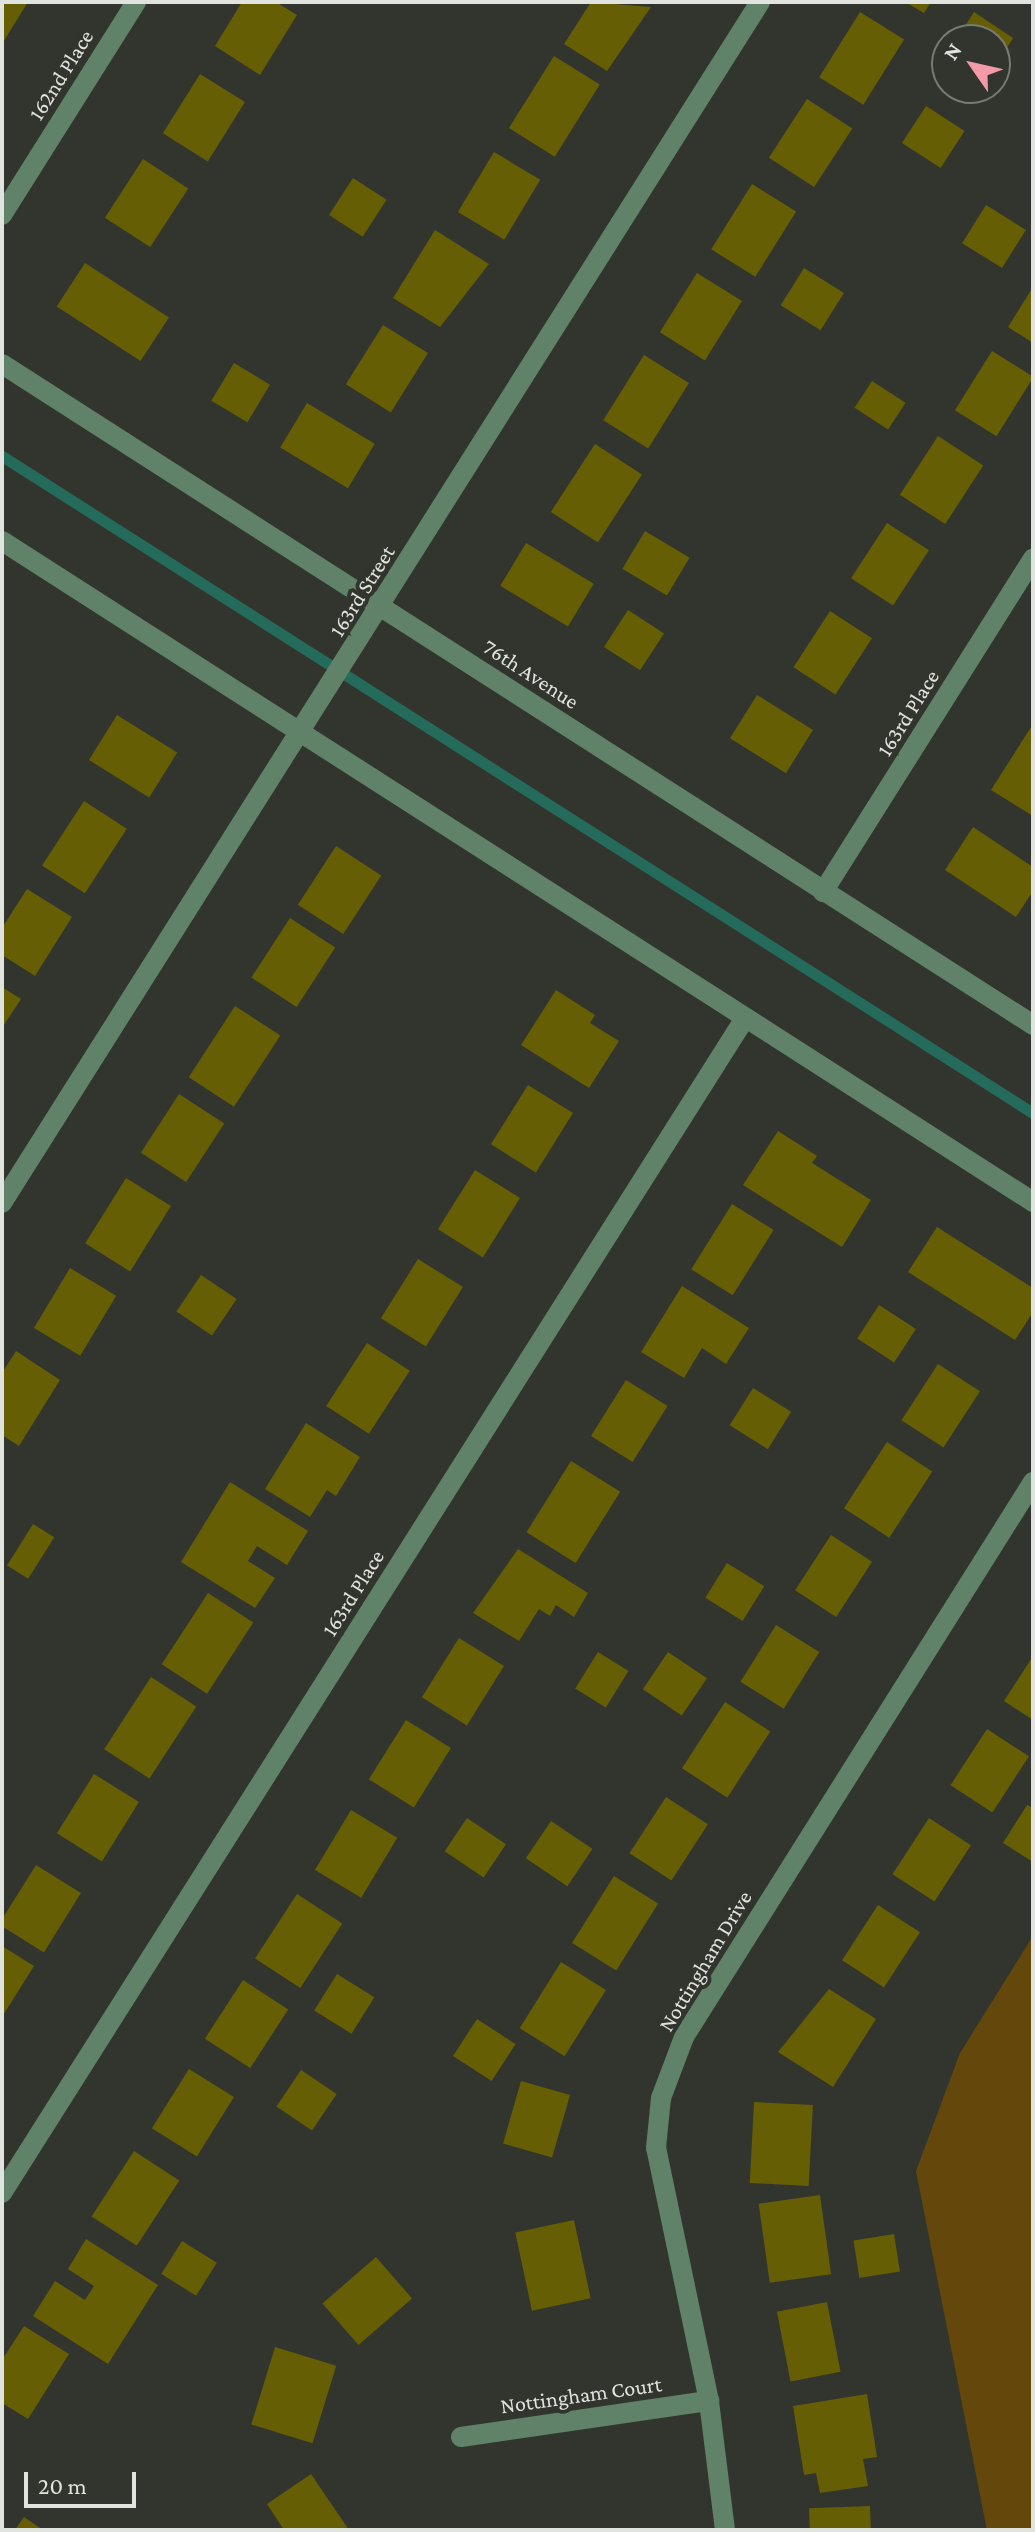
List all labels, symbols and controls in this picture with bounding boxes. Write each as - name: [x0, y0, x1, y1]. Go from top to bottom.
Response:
- north arrow: [931, 24, 1011, 104]
- street label: 162nd Place: [23, 25, 99, 125]
- text: N: [938, 38, 967, 65]
- street label: 163rd Street: [324, 540, 400, 642]
- street label: 76th Avenue: [478, 633, 584, 715]
- street label: 163rd Place: [871, 665, 945, 761]
- street label: 163rd Place: [316, 1545, 390, 1641]
- street label: Nottingham Drive: [653, 1886, 757, 2036]
- street label: Nottingham Court: [499, 2371, 663, 2419]
- scale bar: [28, 2456, 140, 2506]
- text: 20 m: [38, 2472, 87, 2499]

